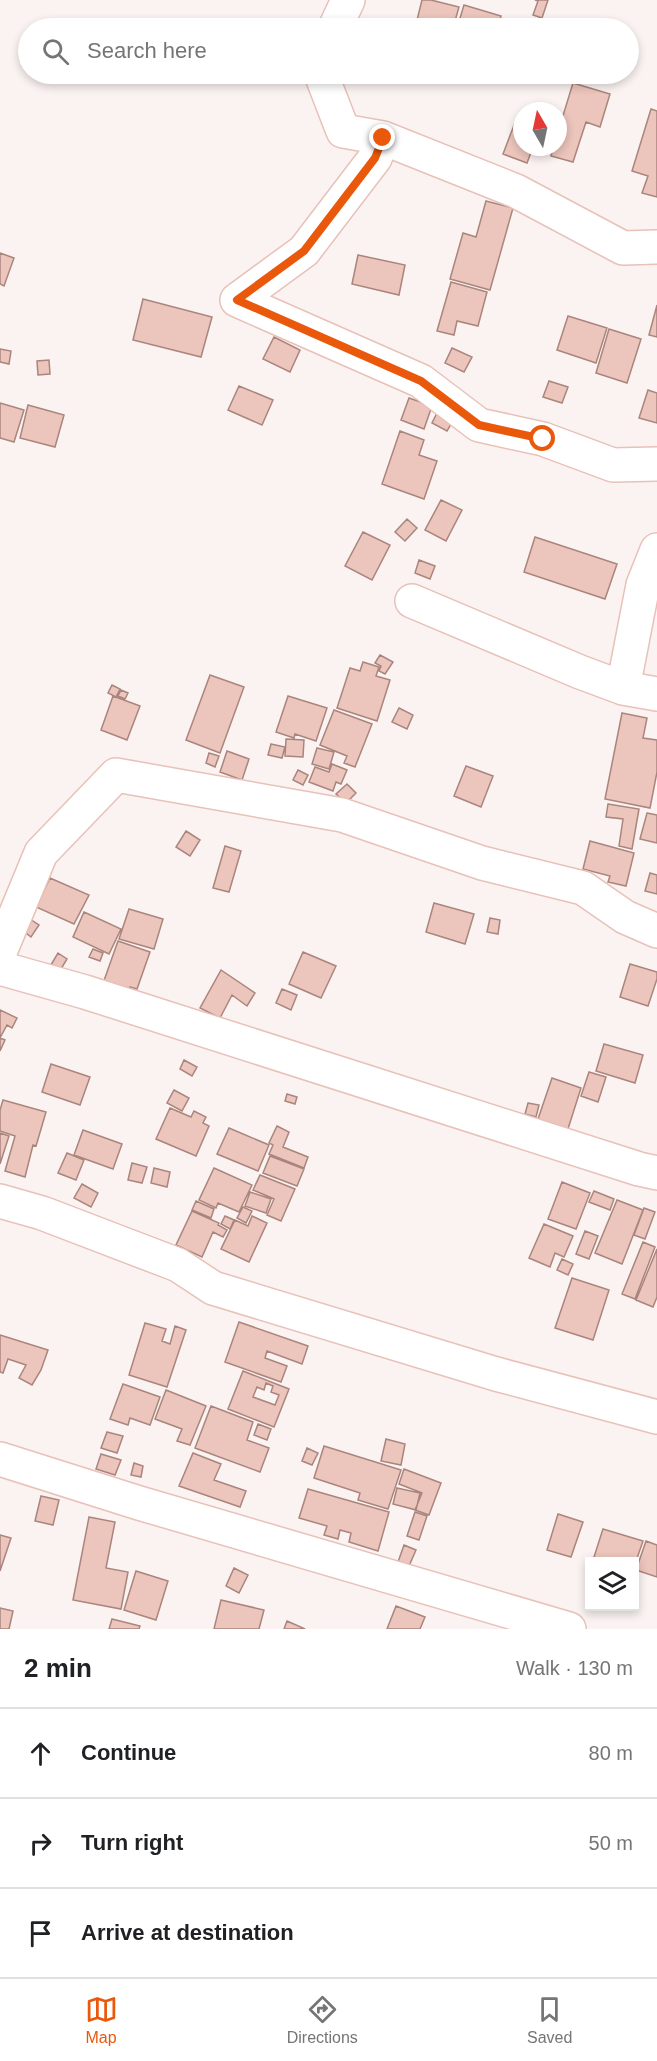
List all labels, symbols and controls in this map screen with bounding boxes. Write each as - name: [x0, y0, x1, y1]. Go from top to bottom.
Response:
- search box: [18, 18, 639, 84]
- icon: search: [39, 35, 72, 68]
- text: Search here: [87, 38, 207, 63]
- north arrow: [513, 102, 567, 156]
- route end: [369, 124, 395, 150]
- route start: [529, 425, 555, 451]
- map controls: [585, 1557, 639, 1611]
- button: layers: [585, 1557, 639, 1611]
- text: 2 min: [24, 1653, 92, 1683]
- text: Walk · 130 m: [516, 1657, 633, 1679]
- icon: ahead: [24, 1737, 57, 1770]
- text: Continue: [81, 1740, 176, 1765]
- text: 80 m: [589, 1742, 633, 1764]
- icon: right: [24, 1827, 57, 1860]
- text: Turn right: [81, 1830, 183, 1855]
- text: 50 m: [589, 1832, 633, 1854]
- icon: arrive: [24, 1917, 57, 1950]
- text: Arrive at destination: [81, 1920, 294, 1945]
- tab: Map: [85, 1993, 118, 2047]
- tab: Directions: [287, 1993, 358, 2047]
- tab: Saved: [527, 1993, 572, 2047]

